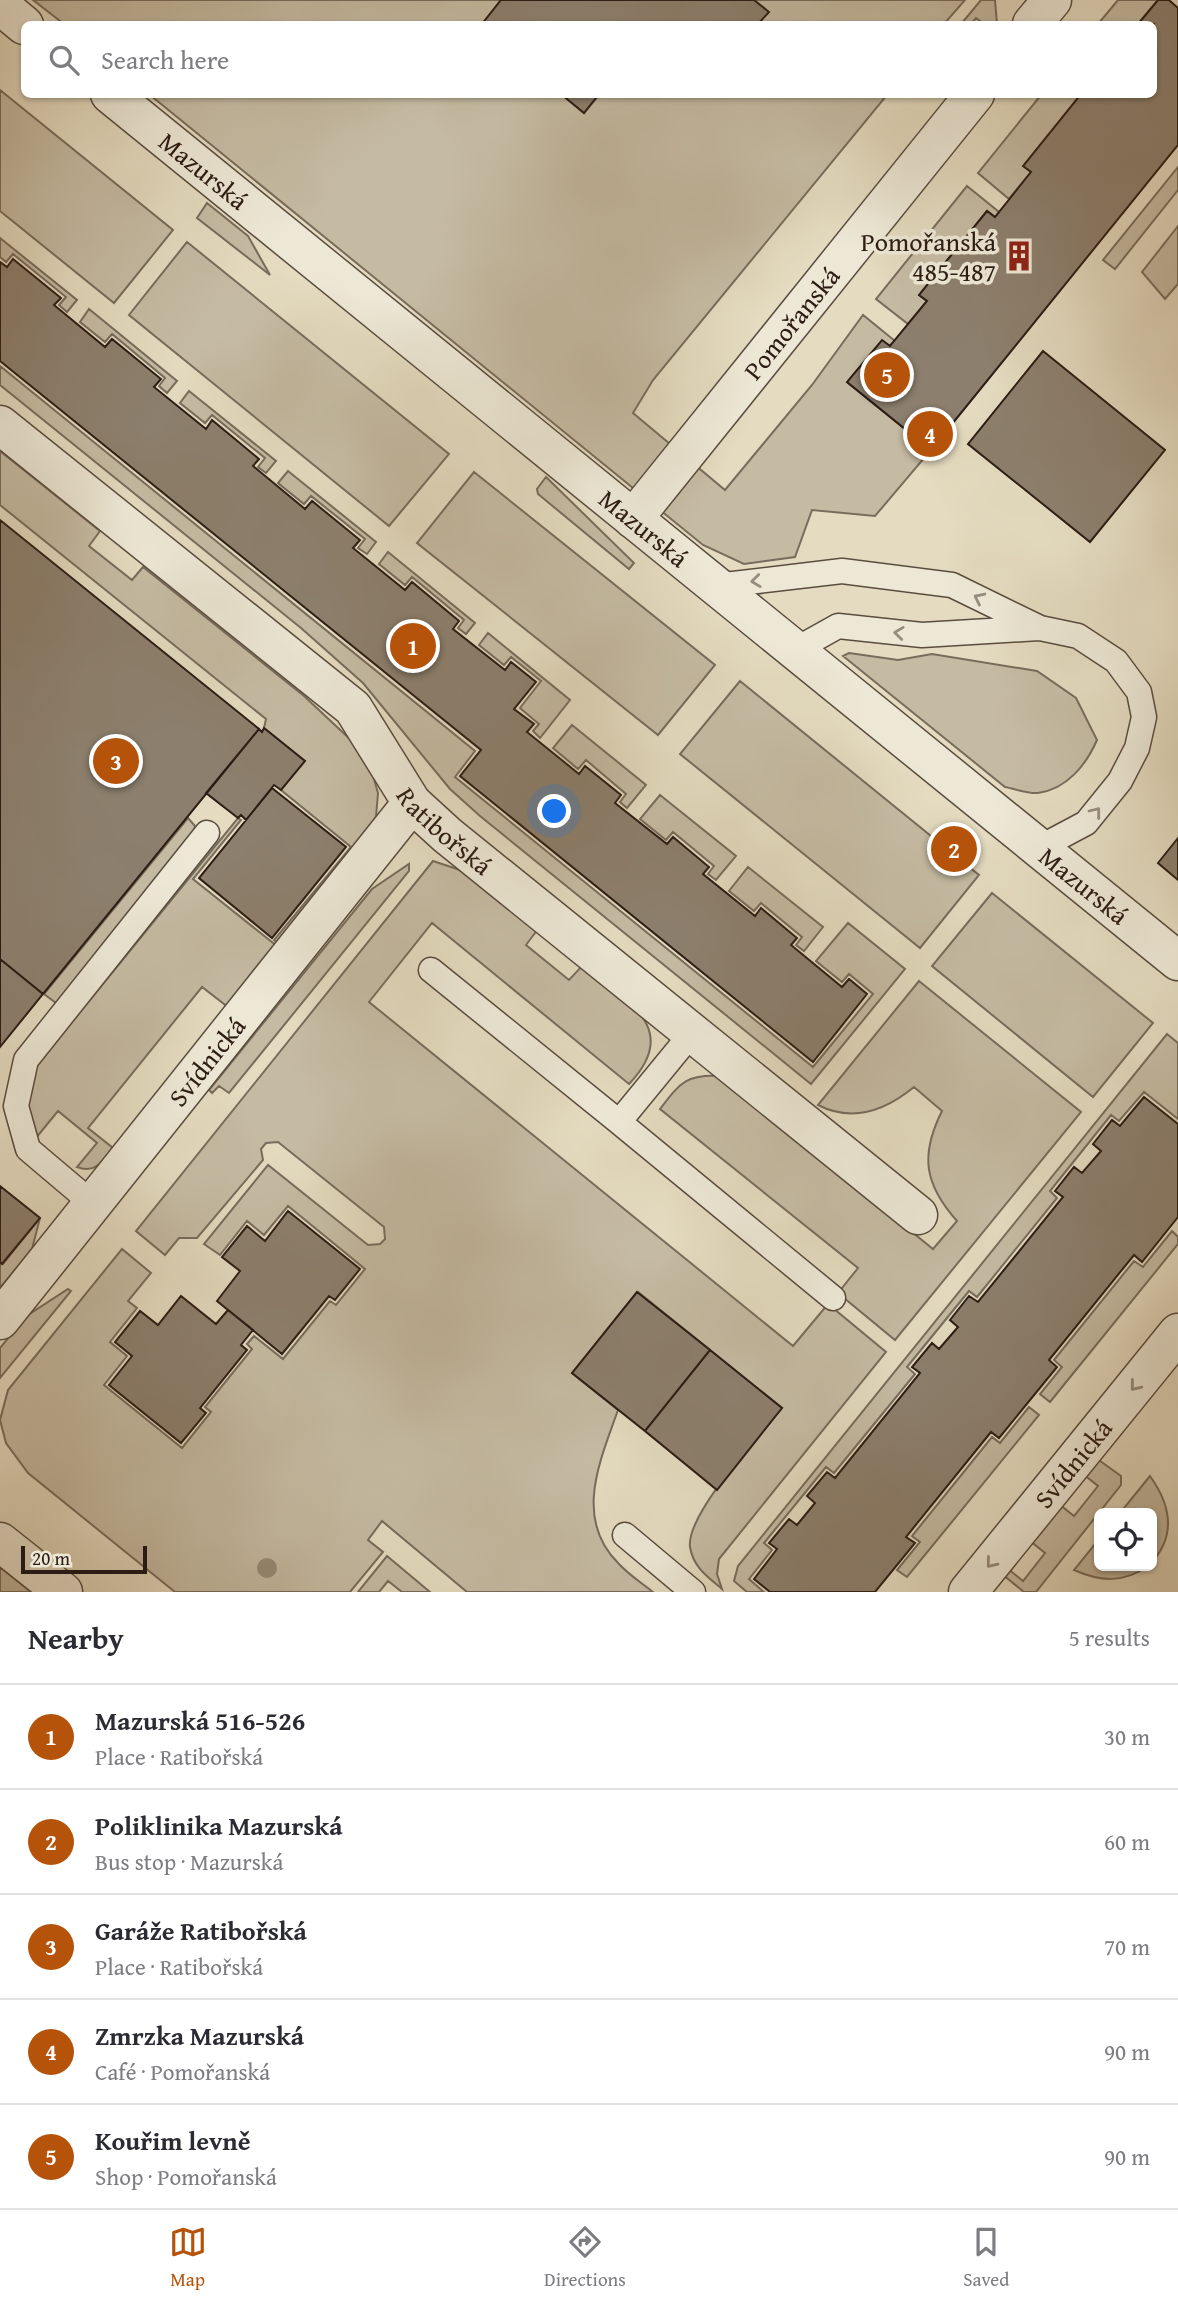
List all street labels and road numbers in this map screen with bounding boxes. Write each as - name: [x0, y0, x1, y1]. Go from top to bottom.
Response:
- street label: Mazurská: [151, 122, 258, 219]
- street label: Pomořanská: [733, 257, 849, 388]
- street label: Mazurská: [591, 479, 698, 576]
- street label: Ratibořská: [387, 779, 502, 884]
- street label: Mazurská: [1031, 837, 1138, 934]
- street label: Svídnická: [158, 1007, 255, 1115]
- street label: Svídnická: [1024, 1409, 1121, 1516]

